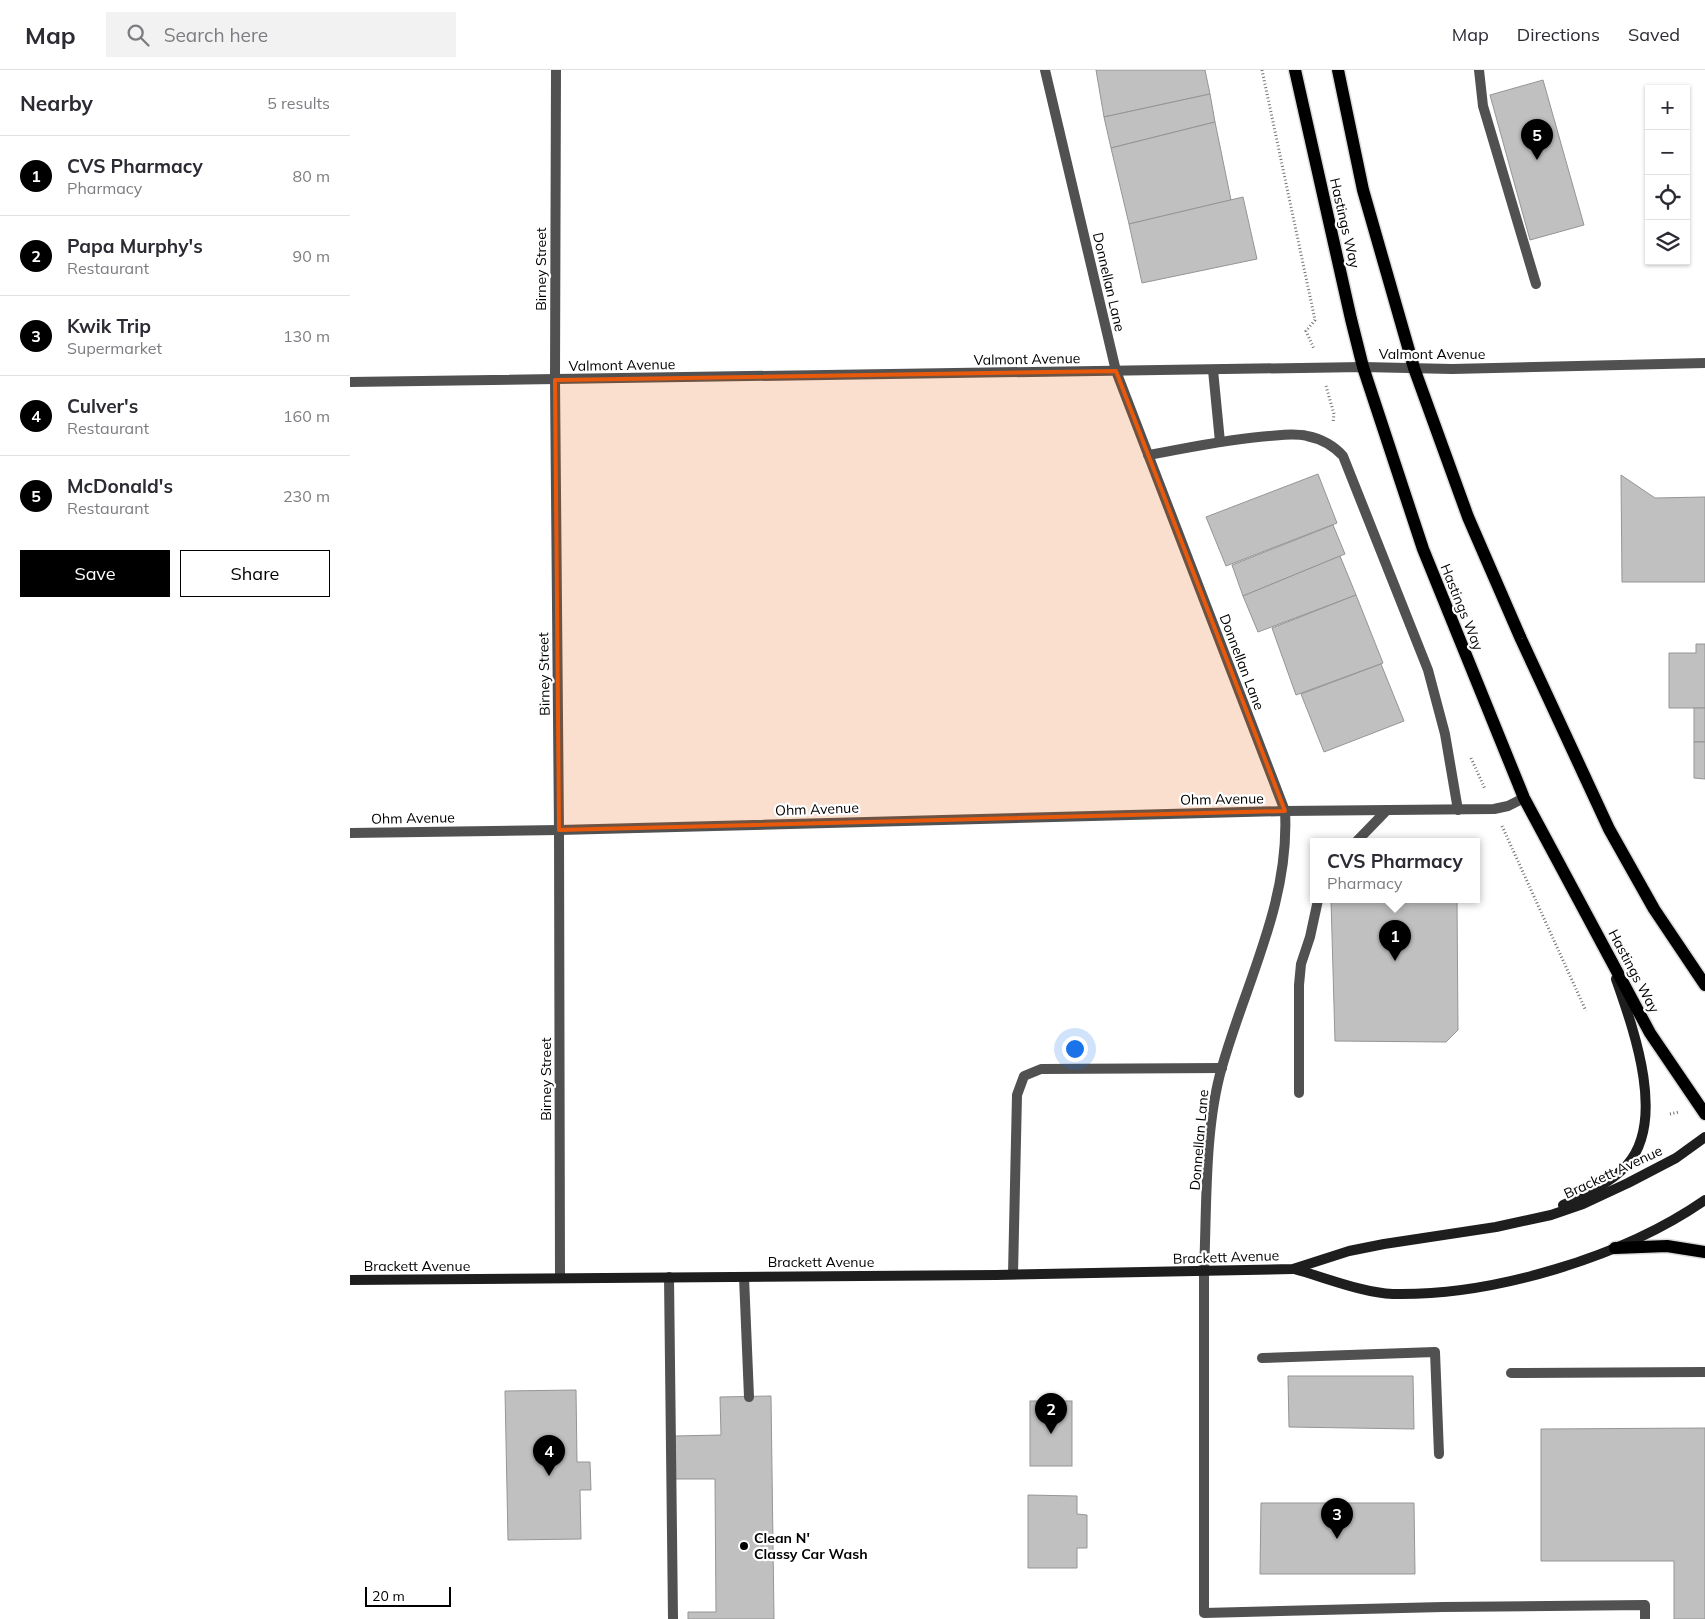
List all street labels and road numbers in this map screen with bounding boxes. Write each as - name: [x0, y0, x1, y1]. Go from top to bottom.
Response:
- street label: Hastings Way: [1326, 176, 1364, 270]
- street label: Birney Street: [532, 227, 550, 311]
- street label: Donnellan Lane: [1089, 231, 1129, 333]
- street label: Valmont Avenue: [1379, 345, 1485, 363]
- street label: Valmont Avenue: [974, 349, 1080, 369]
- street label: Valmont Avenue: [569, 355, 675, 375]
- street label: Hastings Way: [1436, 561, 1488, 654]
- street label: Donnellan Lane: [1215, 612, 1269, 712]
- street label: Birney Street: [534, 632, 554, 716]
- street label: Ohm Avenue: [1180, 789, 1264, 809]
- street label: Ohm Avenue: [775, 799, 859, 819]
- street label: Ohm Avenue: [371, 808, 455, 828]
- street label: Hastings Way: [1604, 926, 1664, 1016]
- street label: Birney Street: [537, 1037, 555, 1121]
- street label: Donnellan Lane: [1186, 1089, 1212, 1191]
- street label: Brackett Avenue: [1561, 1141, 1665, 1203]
- street label: Brackett Avenue: [1172, 1246, 1280, 1268]
- street label: Brackett Avenue: [768, 1253, 874, 1271]
- street label: Brackett Avenue: [364, 1257, 470, 1275]

